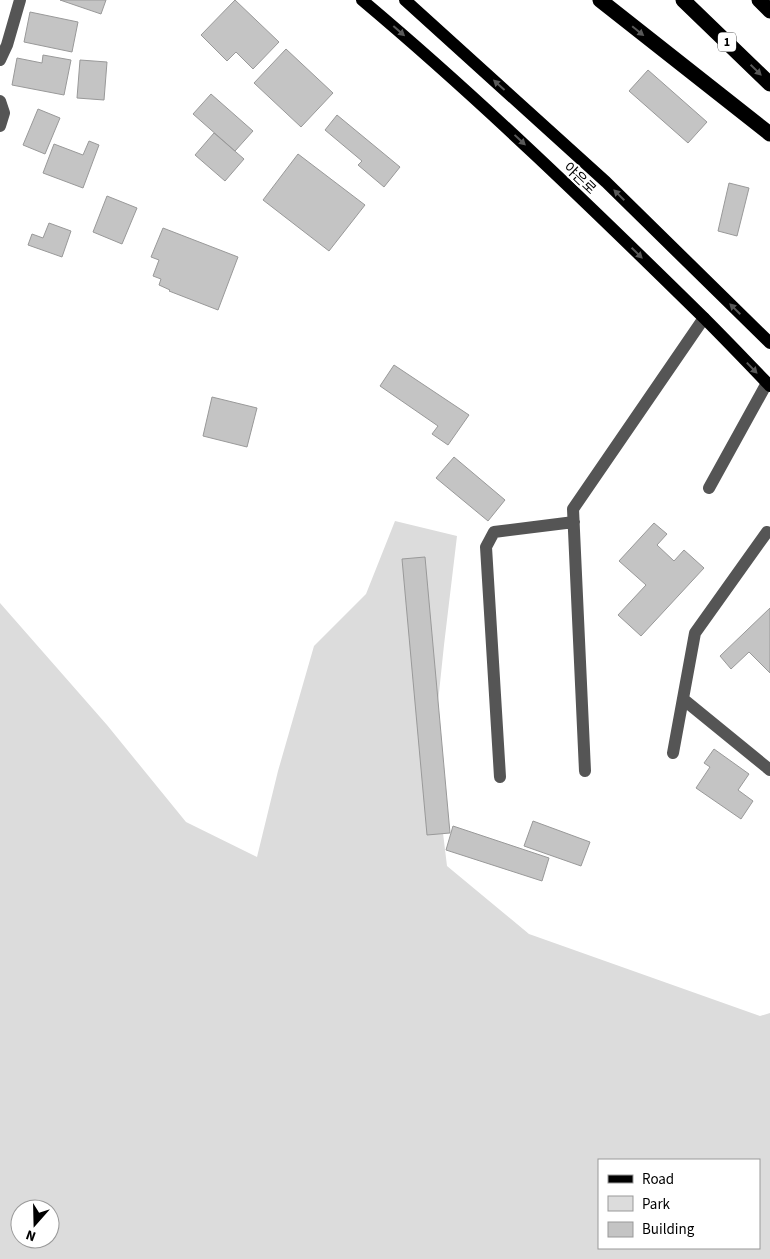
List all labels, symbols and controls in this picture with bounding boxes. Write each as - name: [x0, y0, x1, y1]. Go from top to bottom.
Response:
- one-way arrow: [631, 25, 644, 36]
- one-way arrow: [393, 26, 406, 37]
- road number: 1: [718, 32, 736, 52]
- one-way arrow: [750, 64, 762, 76]
- one-way arrow: [493, 80, 506, 91]
- one-way arrow: [513, 134, 525, 146]
- street label: 야은로: [558, 158, 600, 199]
- one-way arrow: [614, 189, 626, 201]
- one-way arrow: [630, 247, 642, 259]
- one-way arrow: [729, 303, 741, 315]
- one-way arrow: [746, 361, 758, 373]
- legend: [598, 1159, 760, 1249]
- text: Road: [642, 1169, 674, 1190]
- text: Park: [642, 1194, 671, 1215]
- north arrow: [10, 1199, 60, 1249]
- text: Building: [642, 1219, 695, 1240]
- text: N: [23, 1224, 39, 1246]

